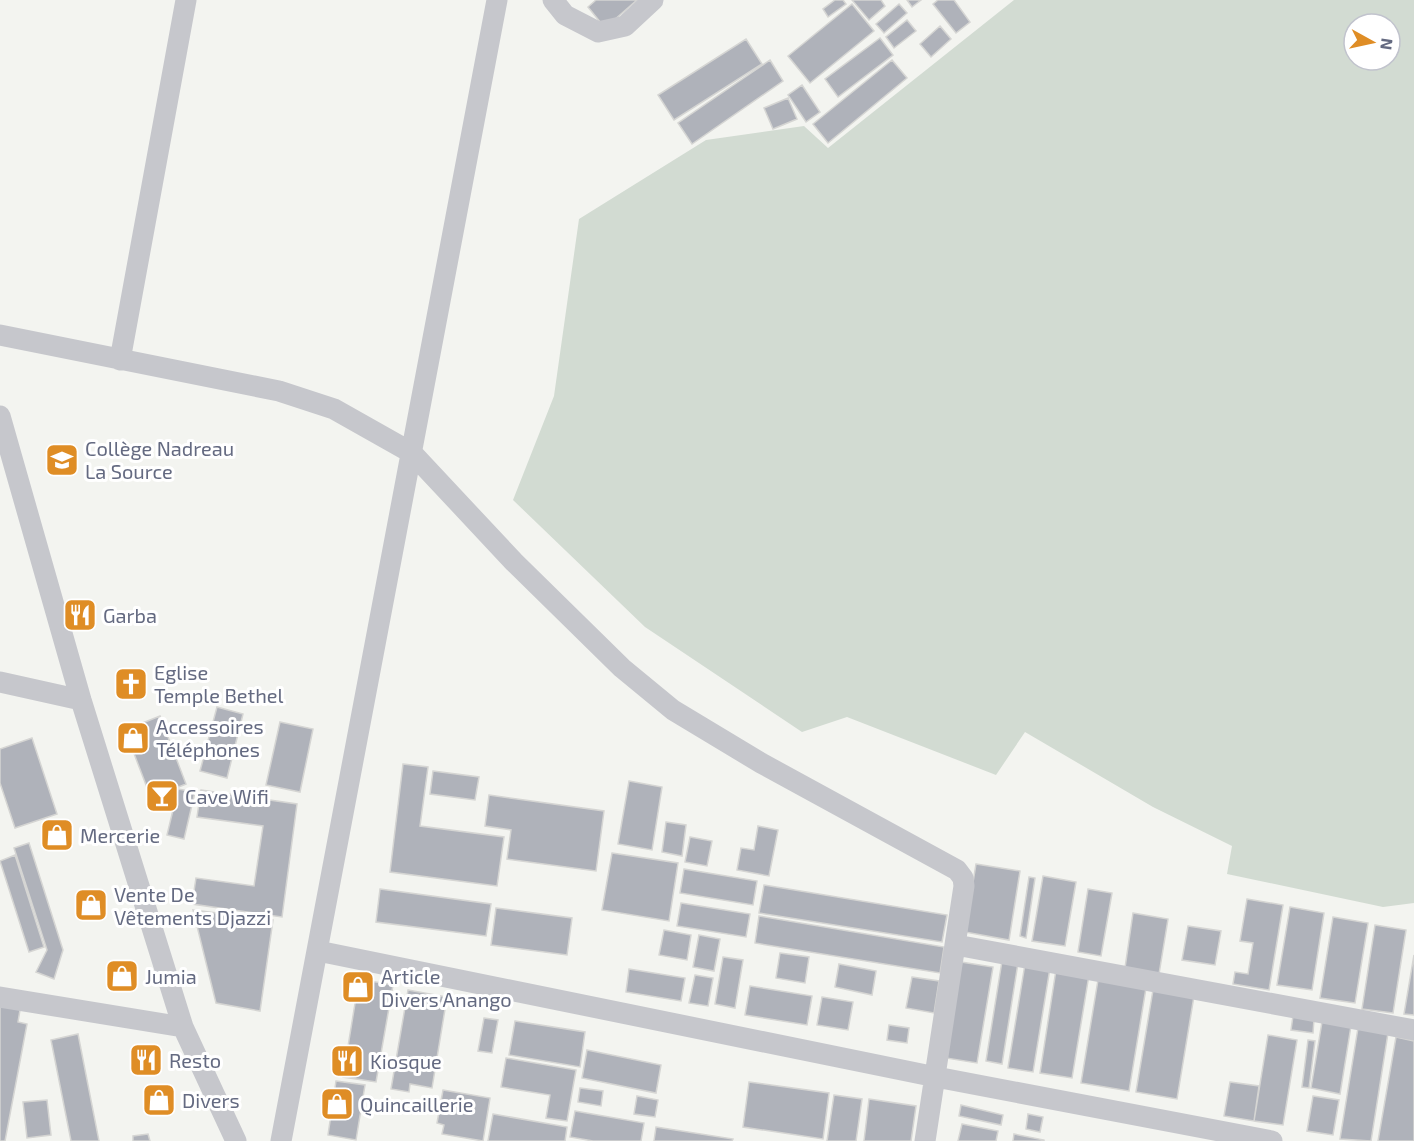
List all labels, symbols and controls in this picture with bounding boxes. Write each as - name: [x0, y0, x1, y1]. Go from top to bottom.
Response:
- north arrow: [1342, 12, 1402, 72]
- text: N: [1377, 37, 1398, 51]
- place label: Collège Nadreau La Source: [85, 436, 234, 483]
- school or university icon: Collège Nadreau La Source: [44, 442, 80, 478]
- restaurant icon: Garba: [62, 597, 98, 633]
- place label: Garba: [103, 603, 157, 627]
- place label: Eglise Temple Bethel: [154, 660, 283, 707]
- church icon: Eglise Temple Bethel: [113, 666, 149, 702]
- place label: Accessoires Téléphones: [156, 714, 264, 761]
- shop icon: Accessoires Téléphones: [115, 720, 151, 756]
- bar icon: Cave Wifi: [144, 778, 180, 814]
- place label: Cave Wifi: [185, 784, 269, 808]
- shop icon: Mercerie: [39, 817, 75, 853]
- place label: Mercerie: [80, 823, 160, 847]
- place label: Vente De Vêtements Djazzi: [114, 882, 271, 929]
- shop icon: Vente De Vêtements Djazzi: [73, 887, 109, 923]
- shop icon: Jumia: [104, 958, 140, 994]
- place label: Jumia: [145, 964, 197, 988]
- place label: Article Divers Anango: [381, 964, 512, 1011]
- shop icon: Article Divers Anango: [340, 969, 376, 1005]
- restaurant icon: Resto: [128, 1042, 164, 1078]
- restaurant icon: Kiosque: [329, 1043, 365, 1079]
- place label: Resto: [169, 1048, 221, 1072]
- place label: Kiosque: [370, 1049, 442, 1073]
- shop icon: Divers: [141, 1082, 177, 1118]
- shop icon: Quincaillerie: [319, 1086, 355, 1122]
- place label: Divers: [182, 1088, 240, 1112]
- place label: Quincaillerie: [360, 1092, 473, 1116]

